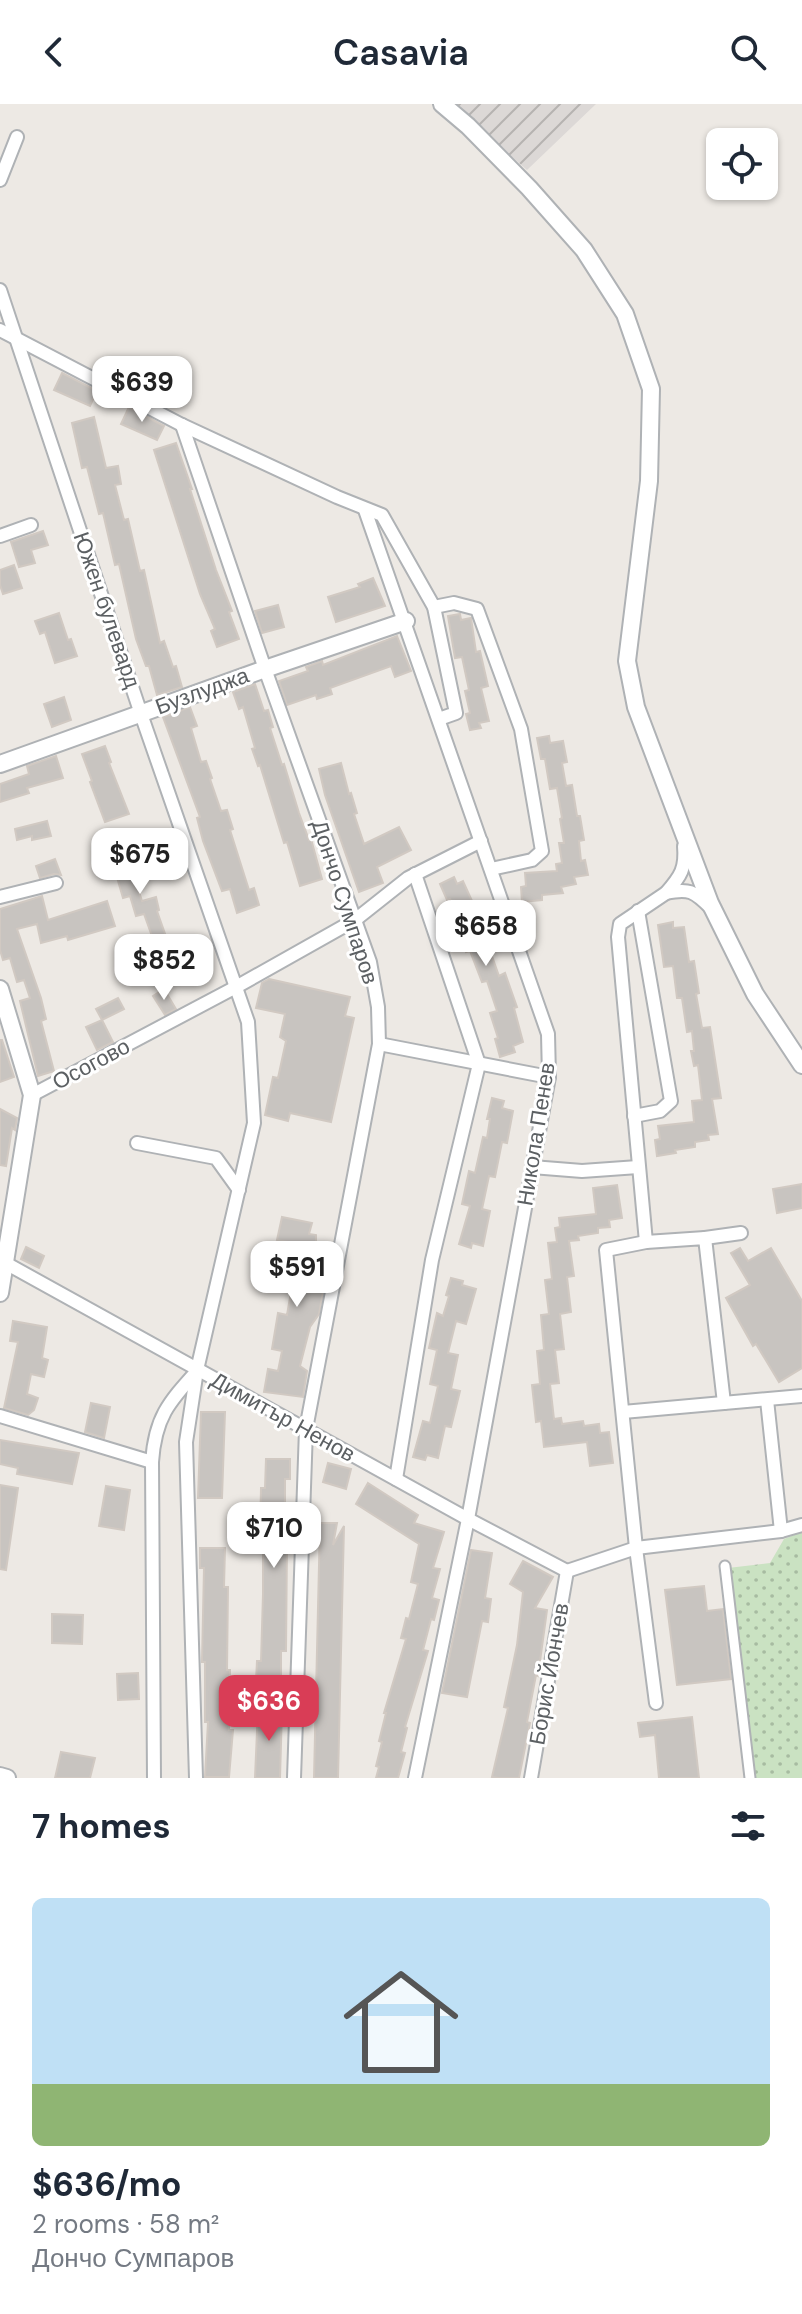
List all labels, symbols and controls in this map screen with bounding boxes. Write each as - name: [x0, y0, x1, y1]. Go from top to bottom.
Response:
- text: Casavia: [333, 29, 469, 76]
- icon: back: [32, 30, 76, 74]
- icon: search: [726, 30, 770, 74]
- map controls: [706, 128, 778, 200]
- button: locate: [706, 128, 778, 200]
- pin: $639: [95, 356, 189, 424]
- text: $639: [110, 365, 174, 399]
- street label: Южен булевард: [67, 528, 147, 692]
- street label: Бузлуджа: [151, 660, 254, 721]
- street label: Дончо Сумпаров: [305, 816, 385, 988]
- pin: $675: [93, 828, 187, 896]
- text: $675: [109, 837, 171, 871]
- pin: $658: [439, 900, 533, 968]
- text: $658: [454, 909, 518, 943]
- pin: $852: [117, 934, 211, 1002]
- text: $852: [132, 943, 196, 977]
- street label: Осогово: [47, 1031, 135, 1097]
- street label: Никола Пенев: [510, 1060, 562, 1208]
- pin: $591: [250, 1241, 344, 1309]
- text: $591: [268, 1250, 326, 1284]
- street label: Димитър Ненов: [206, 1365, 360, 1469]
- pin: $710: [227, 1502, 321, 1570]
- text: $710: [245, 1511, 303, 1545]
- street label: Борис Йончев: [522, 1601, 576, 1747]
- pin: $636: [222, 1675, 316, 1743]
- text: $636: [237, 1684, 301, 1718]
- text: 7 homes: [32, 1804, 171, 1849]
- icon: filters: [726, 1804, 770, 1848]
- icon: home: [329, 1950, 473, 2094]
- text: $636/mo: [32, 2162, 182, 2207]
- text: 2 rooms · 58 m²: [32, 2207, 219, 2241]
- text: Дончо Сумпаров: [32, 2241, 234, 2275]

